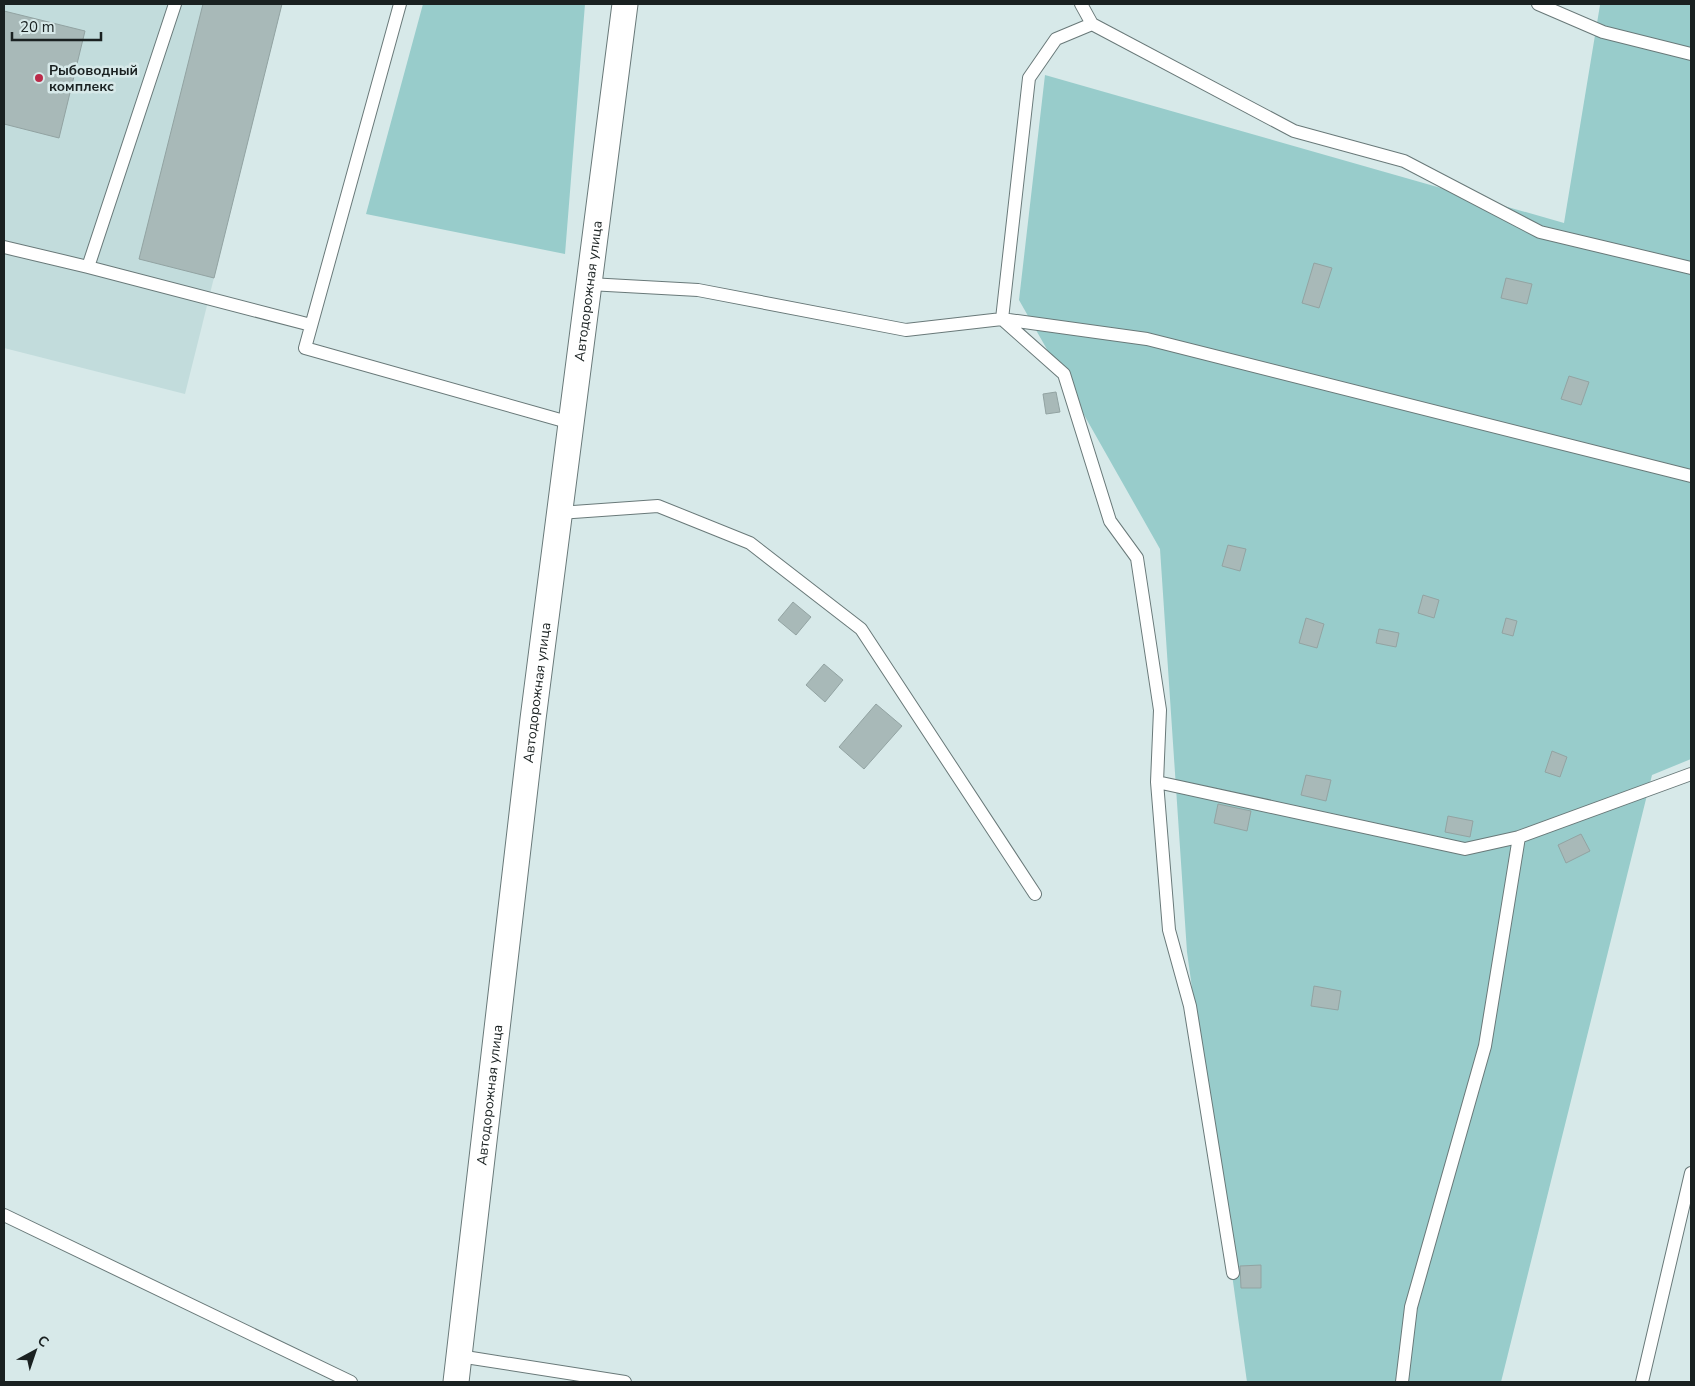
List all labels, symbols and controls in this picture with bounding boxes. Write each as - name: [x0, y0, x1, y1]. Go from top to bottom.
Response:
- scale bar: [12, 10, 101, 42]
- text: 20 m: [20, 17, 55, 37]
- place label: Рыбоводный комплекс: [49, 61, 138, 96]
- marker: Рыбоводный комплекс: [33, 72, 45, 84]
- street label: Автодорожная улица: [570, 220, 607, 363]
- street label: Автодорожная улица: [519, 621, 555, 764]
- street label: Автодорожная улица: [472, 1024, 507, 1166]
- north arrow: [10, 1326, 60, 1376]
- text: С: [33, 1331, 53, 1352]

